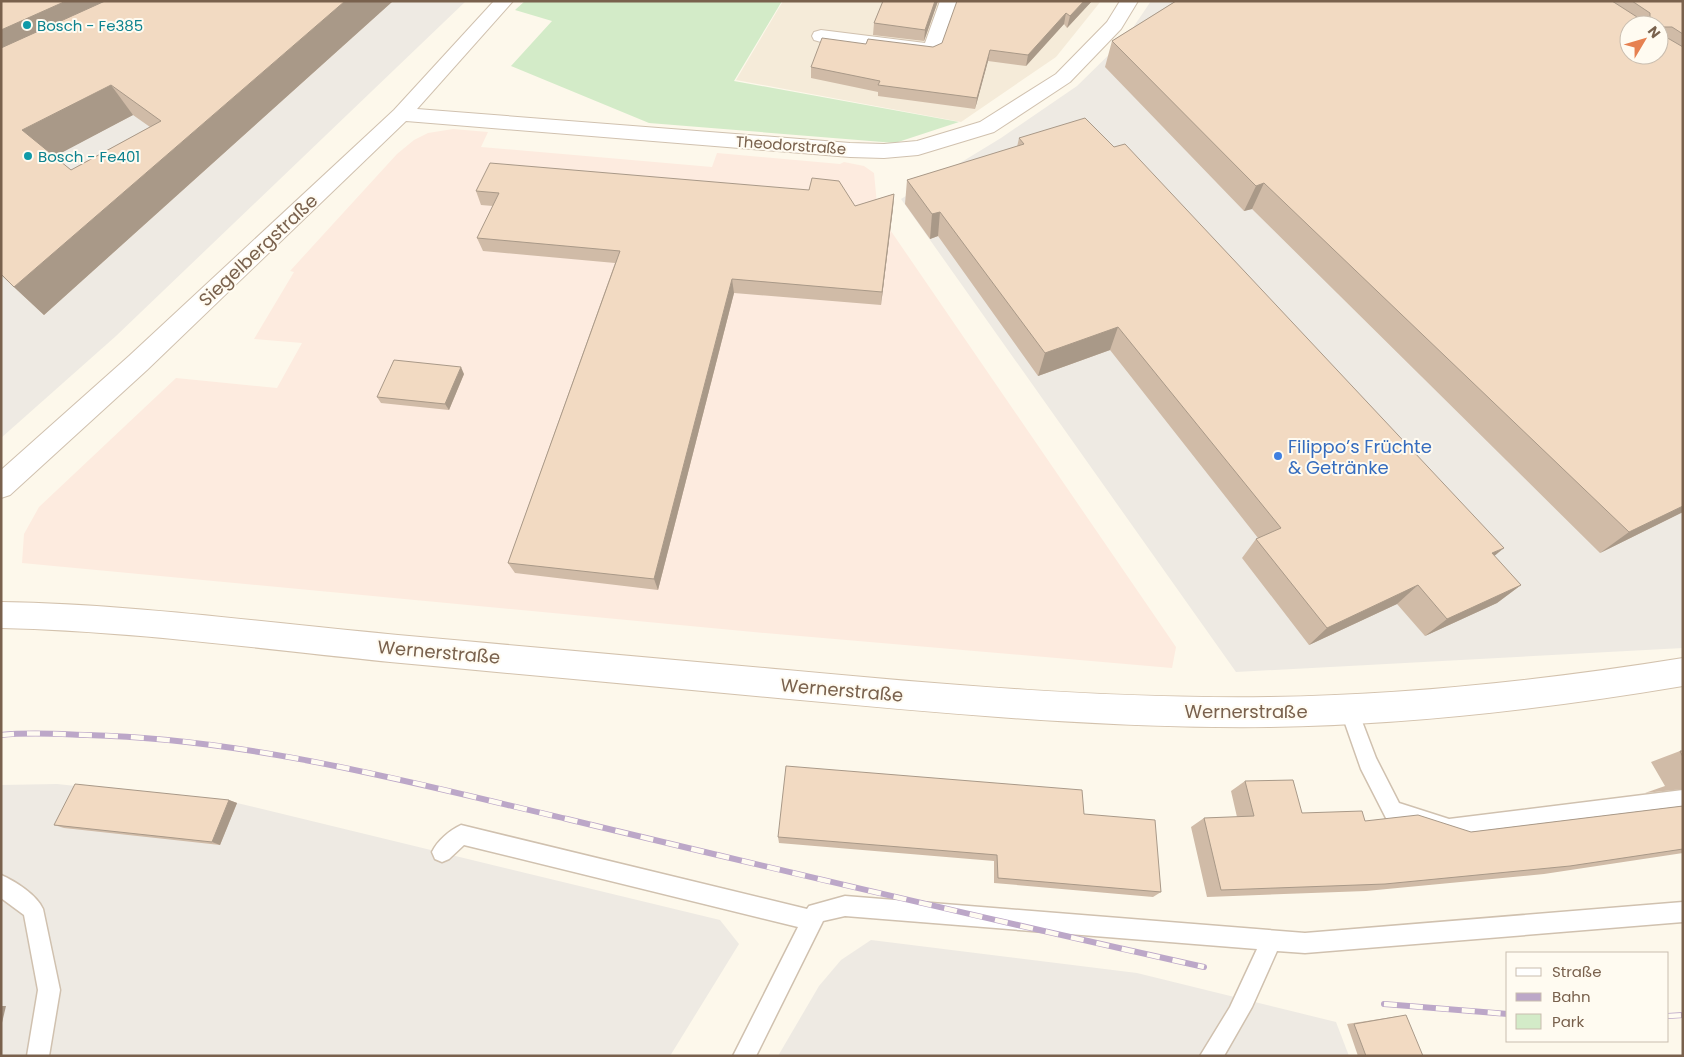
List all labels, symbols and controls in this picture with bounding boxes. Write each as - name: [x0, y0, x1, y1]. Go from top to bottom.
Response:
- place label: Bosch - Fe385: [37, 15, 143, 36]
- north arrow: [1619, 15, 1669, 65]
- marker: Bosch - Fe385: [21, 19, 33, 31]
- text: N: [1643, 22, 1665, 42]
- street label: Theodorstraße: [735, 131, 847, 159]
- place label: Bosch - Fe401: [38, 146, 140, 167]
- marker: Bosch - Fe401: [22, 150, 34, 162]
- street label: Siegelbergstraße: [193, 188, 323, 312]
- place label: Filippo’s Früchte & Getränke: [1288, 434, 1432, 480]
- marker: Filippo’s Früchte & Getränke: [1272, 450, 1284, 462]
- street label: Wernerstraße: [377, 634, 501, 670]
- street label: Wernerstraße: [780, 672, 904, 708]
- street label: Wernerstraße: [1184, 699, 1308, 724]
- legend: [1506, 952, 1669, 1042]
- text: Straße: [1552, 961, 1602, 982]
- text: Bahn: [1552, 986, 1591, 1007]
- text: Park: [1552, 1011, 1584, 1032]

